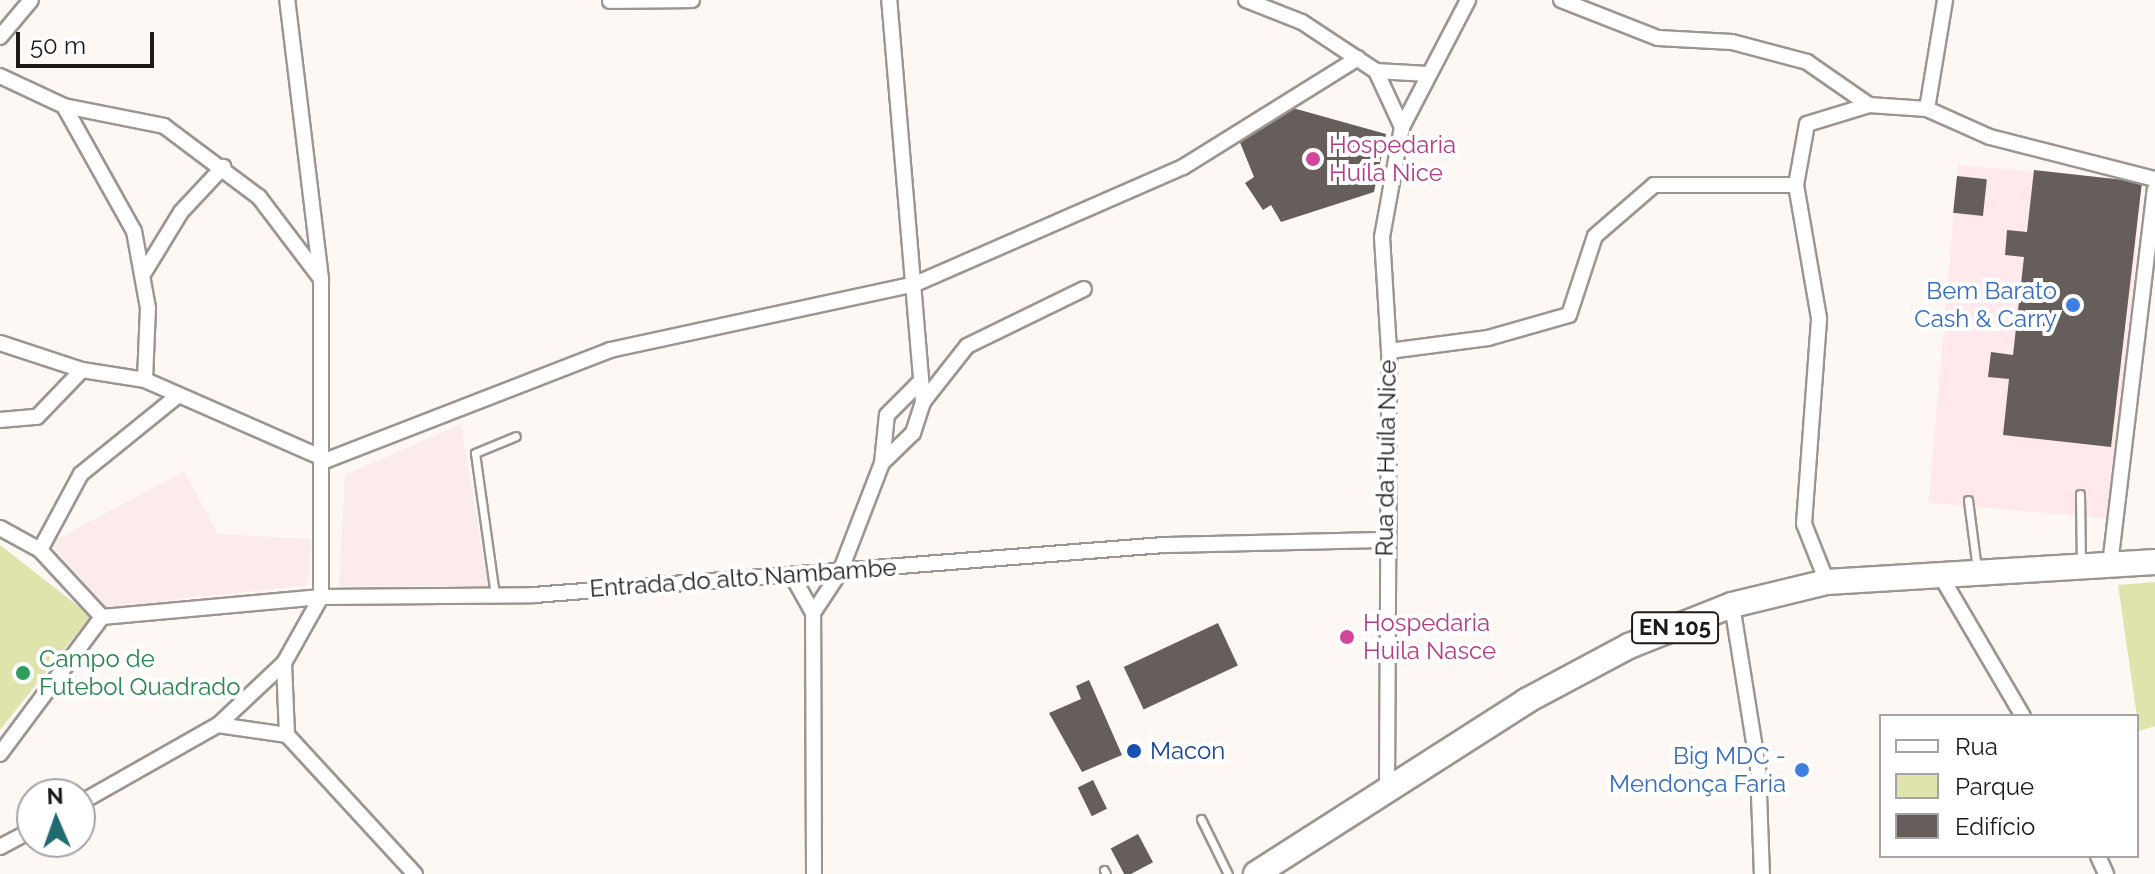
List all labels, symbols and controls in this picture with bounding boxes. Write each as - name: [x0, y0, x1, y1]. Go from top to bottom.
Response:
- scale bar: [20, 16, 158, 66]
- text: 50 m: [30, 31, 86, 60]
- place label: Hospedaria Huíla Nice: [1329, 131, 1456, 187]
- marker: Hospedaria Huíla Nice: [1304, 150, 1322, 168]
- place label: Bem Barato Cash & Carry: [1914, 277, 2057, 333]
- marker: Bem Barato Cash & Carry: [2064, 296, 2082, 314]
- street label: Rua da Huíla Nice: [1370, 359, 1402, 557]
- street label: Entrada do alto Nambambe: [589, 553, 897, 603]
- place label: Hospedaria Huila Nasce: [1363, 609, 1496, 665]
- road number: EN 105: [1631, 610, 1719, 646]
- marker: Hospedaria Huila Nasce: [1338, 628, 1356, 646]
- place label: Campo de Futebol Quadrado: [39, 645, 241, 701]
- marker: Campo de Futebol Quadrado: [14, 664, 32, 682]
- legend: [1879, 714, 2139, 858]
- text: Rua: [1955, 732, 1998, 761]
- place label: Macon: [1150, 737, 1225, 765]
- marker: Macon: [1125, 742, 1143, 760]
- place label: Big MDC - Mendonça Faria: [1609, 742, 1786, 798]
- marker: Big MDC - Mendonça Faria: [1793, 761, 1811, 779]
- text: Parque: [1955, 772, 2034, 801]
- north arrow: [16, 778, 96, 858]
- text: N: [46, 783, 64, 809]
- text: Edifício: [1955, 812, 2035, 841]

